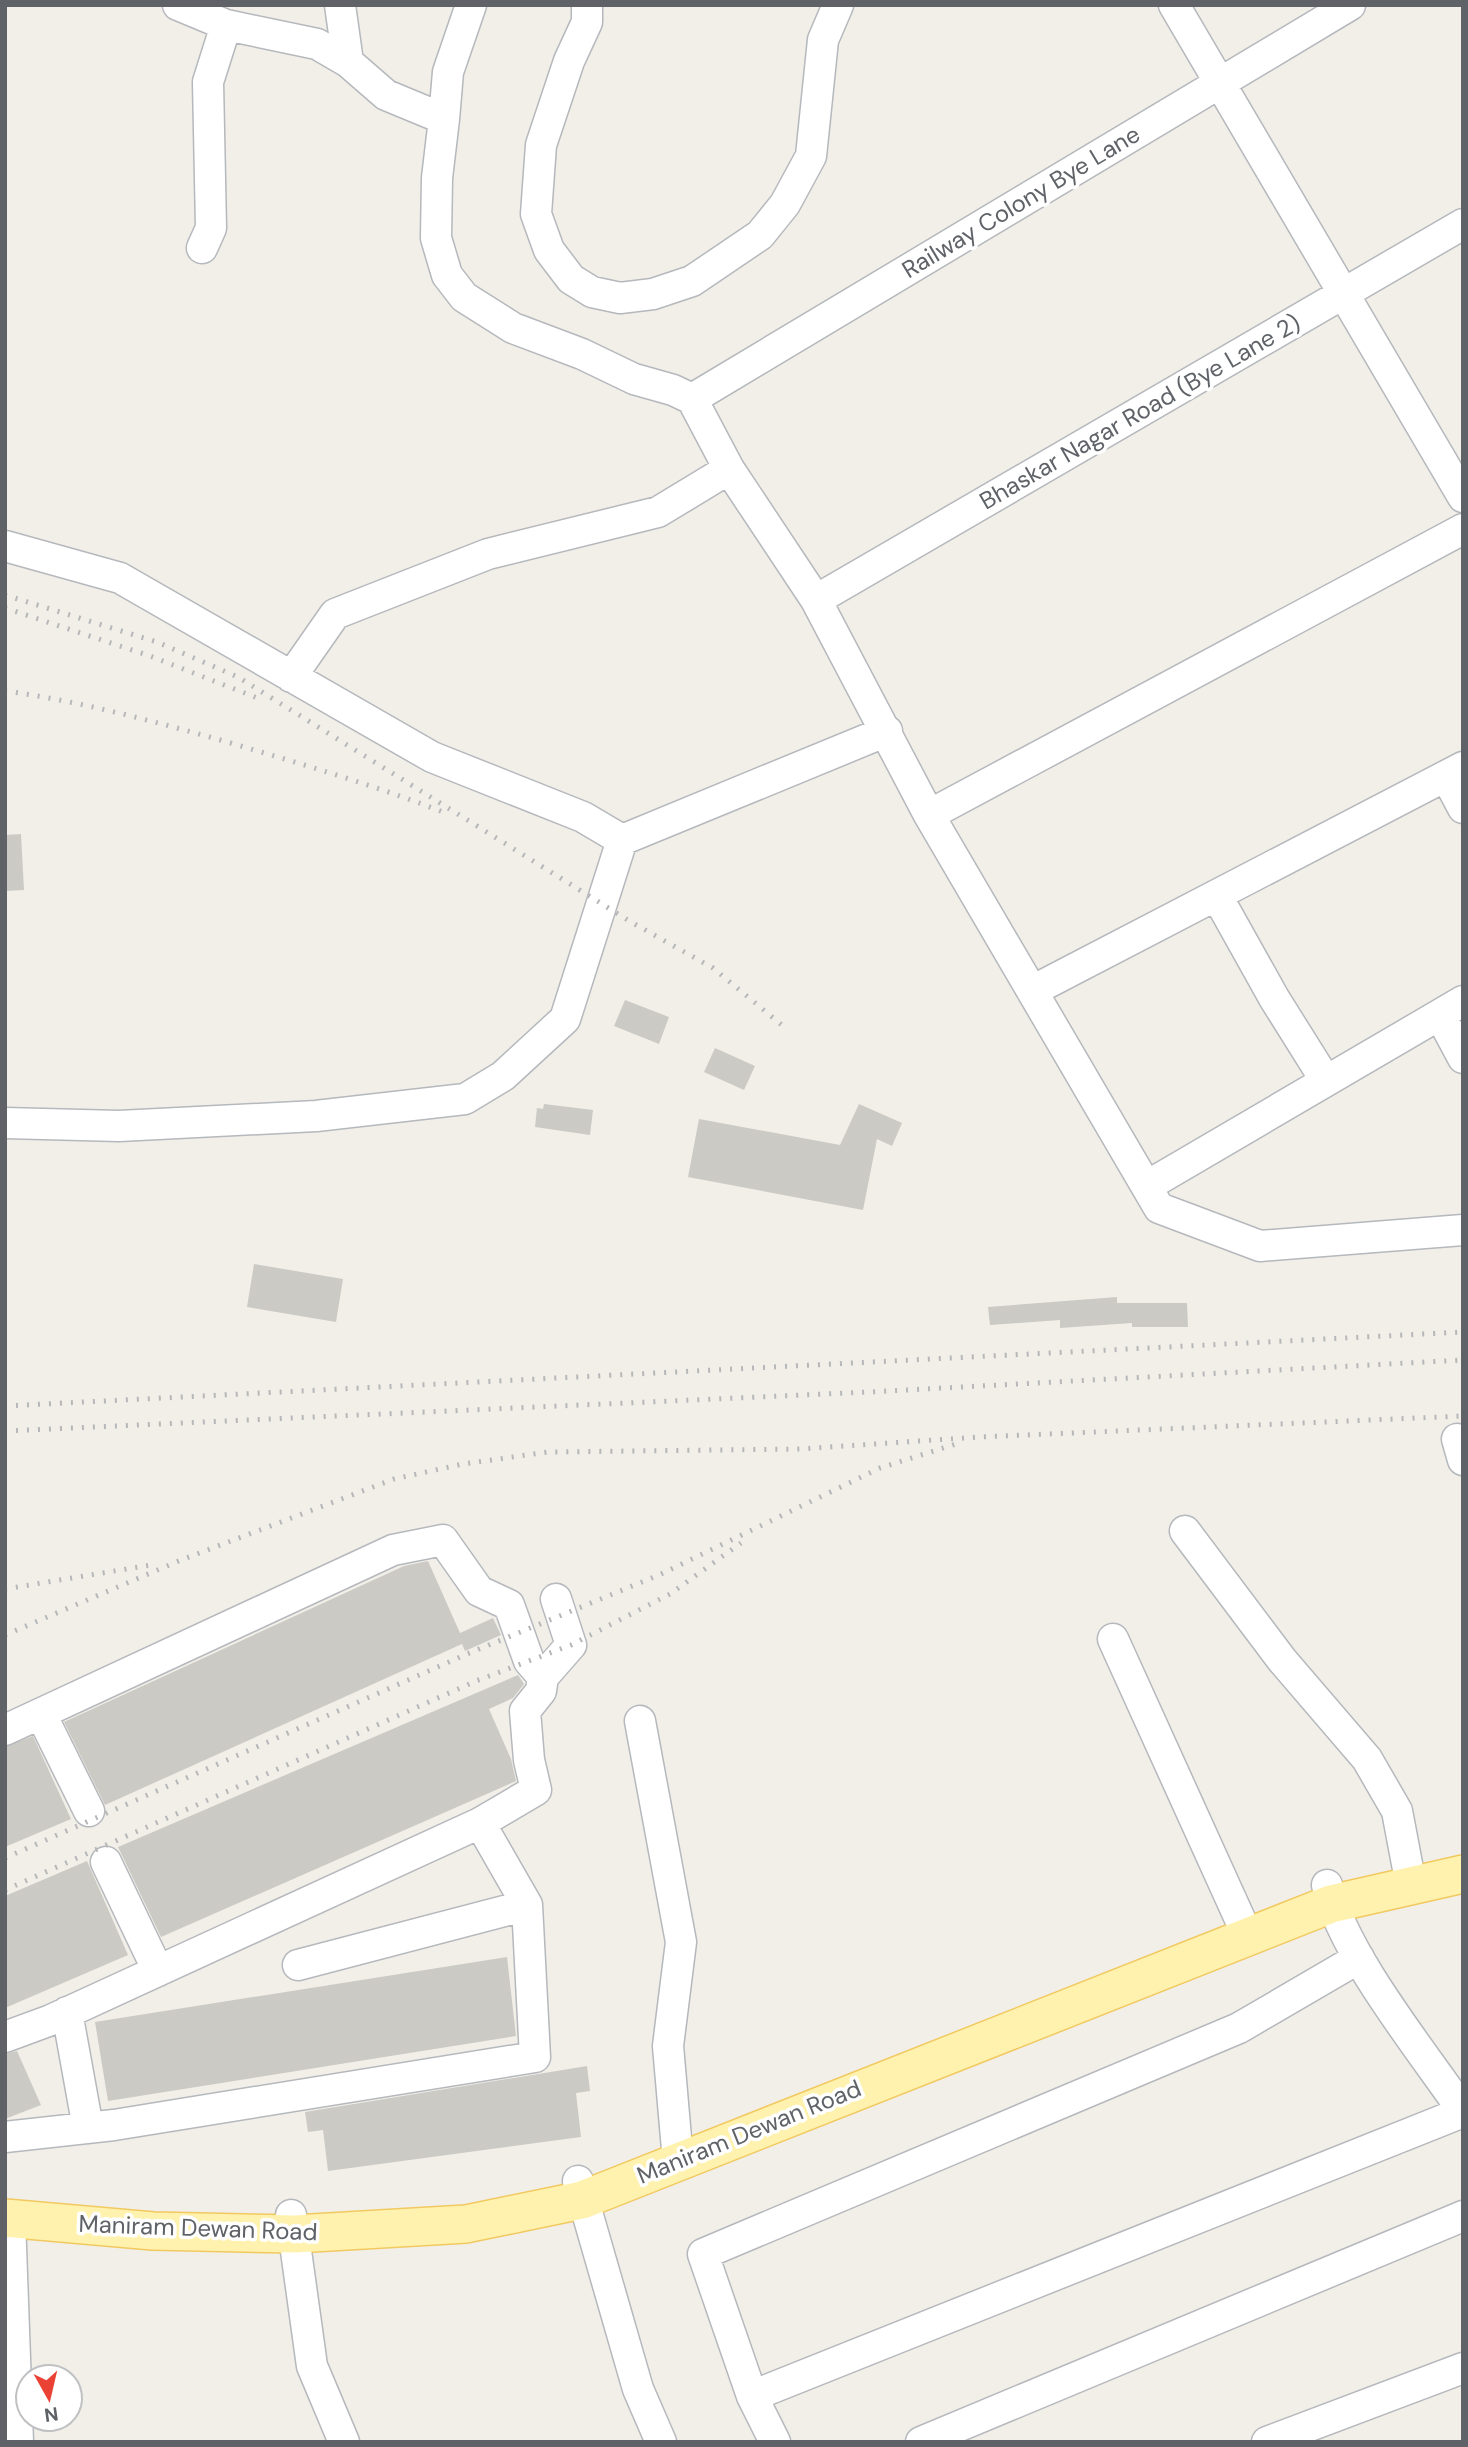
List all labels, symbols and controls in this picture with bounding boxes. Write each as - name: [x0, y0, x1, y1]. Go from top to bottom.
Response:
- street label: Railway Colony Bye Lane: [896, 118, 1145, 285]
- street label: Bhaskar Nagar Road (Bye Lane 2): [974, 307, 1306, 516]
- street label: Maniram Dewan Road: [632, 2072, 865, 2191]
- street label: Maniram Dewan Road: [78, 2208, 318, 2247]
- north arrow: [14, 2363, 84, 2433]
- text: N: [43, 2401, 60, 2428]

